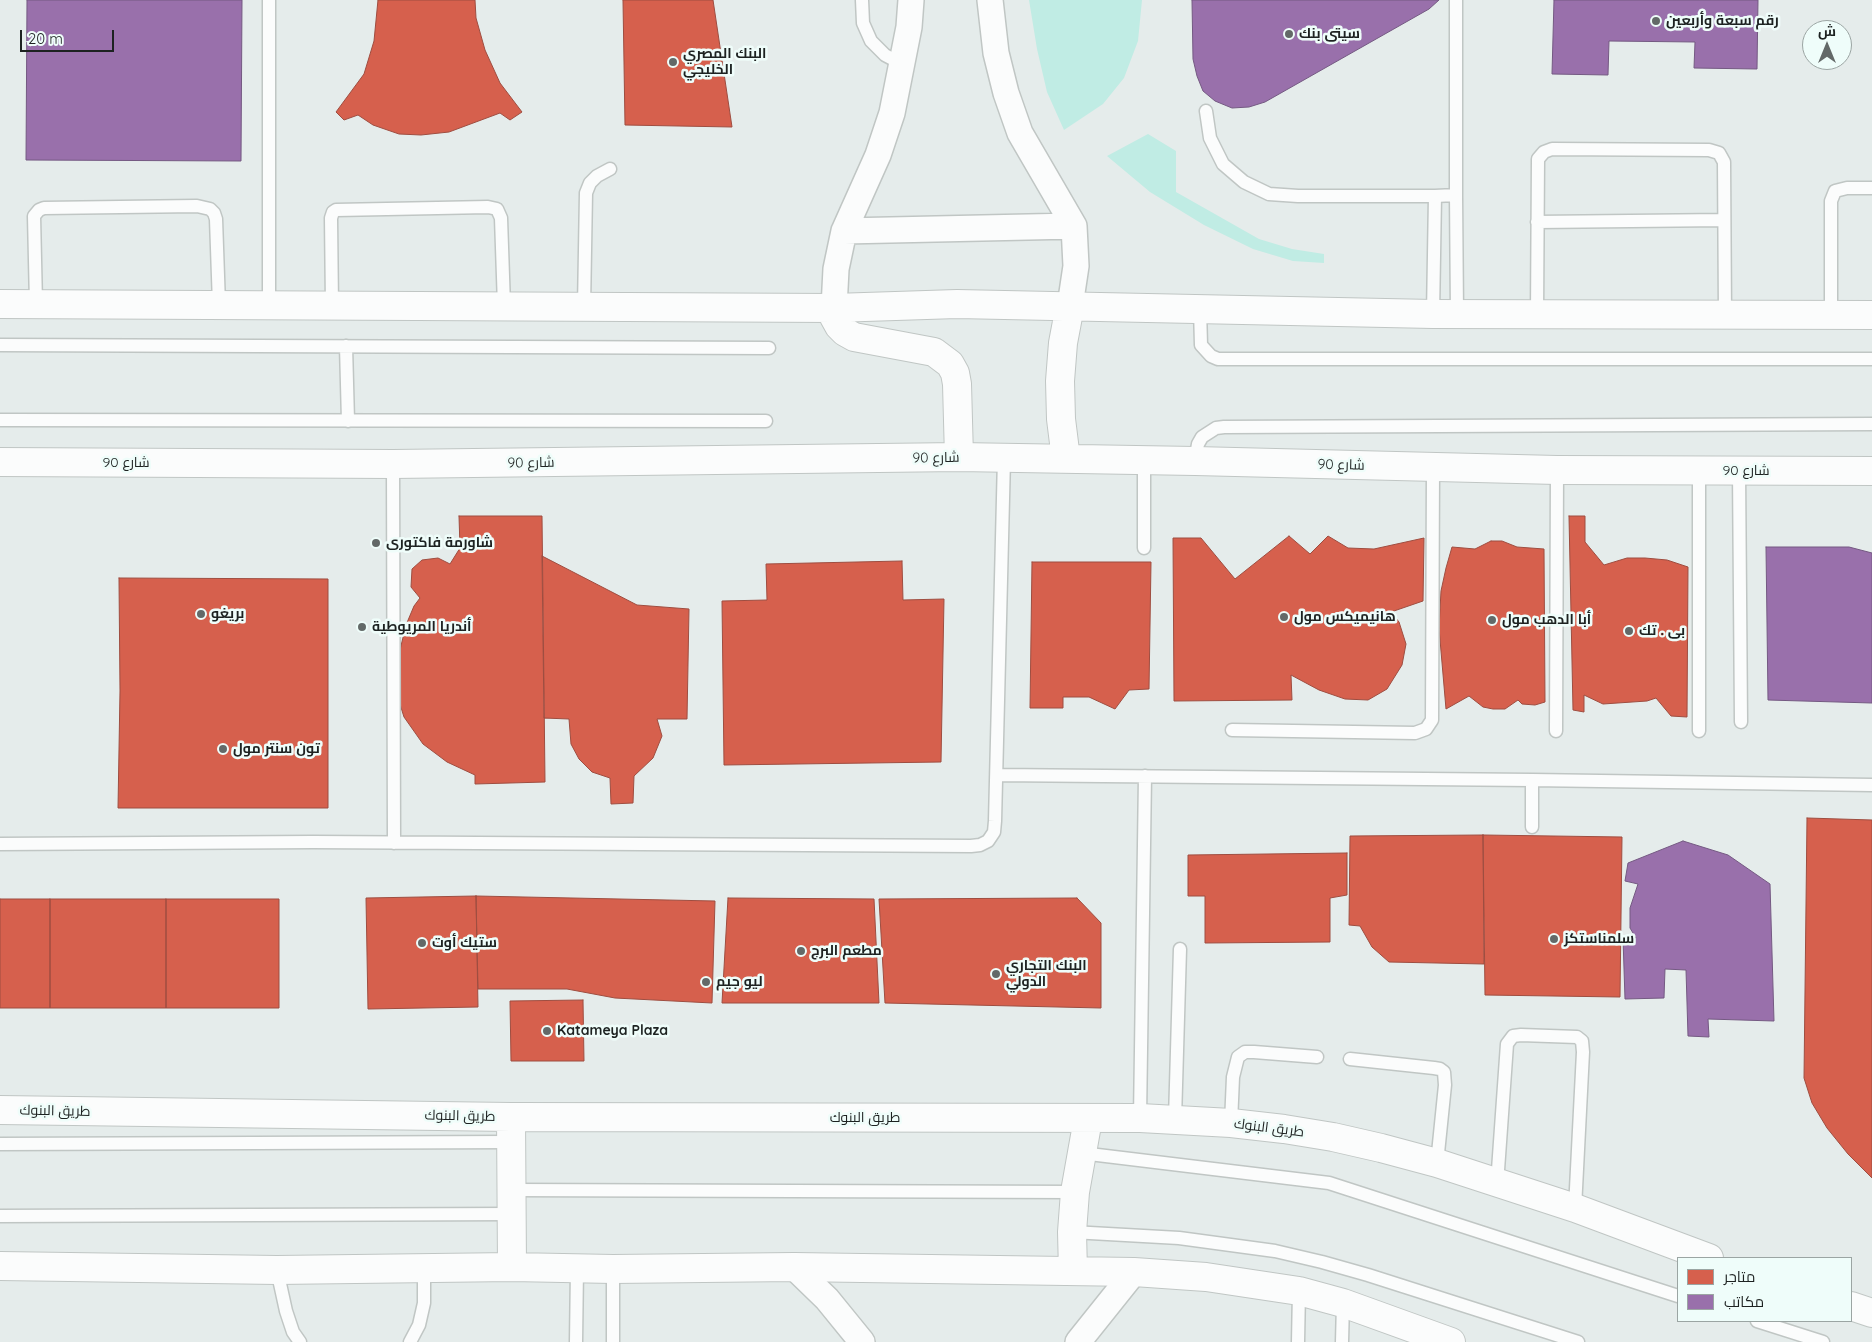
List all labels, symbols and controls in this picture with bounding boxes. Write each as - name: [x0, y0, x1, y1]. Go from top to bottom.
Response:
- place label: رقم سبعة وأربعين: [1666, 13, 1779, 29]
- marker: رقم سبعة وأربعين: [1650, 15, 1662, 27]
- scale bar: [22, 20, 116, 52]
- north arrow: [1802, 20, 1852, 70]
- text: ش: [1818, 22, 1836, 40]
- place label: سيتى بنك: [1299, 26, 1360, 42]
- marker: سيتى بنك: [1283, 28, 1295, 40]
- text: 20 m: [28, 29, 63, 48]
- place label: البنك المصري الخليجي: [683, 46, 766, 78]
- marker: البنك المصري الخليجي: [667, 56, 679, 68]
- street label: شارع 90: [912, 449, 960, 467]
- street label: شارع 90: [507, 454, 555, 472]
- street label: شارع 90: [102, 455, 150, 471]
- street label: شارع 90: [1317, 456, 1365, 474]
- street label: شارع 90: [1722, 463, 1770, 479]
- place label: شاورمة فاكتورى: [386, 535, 493, 551]
- marker: شاورمة فاكتورى: [370, 537, 382, 549]
- place label: بريغو: [211, 606, 244, 622]
- marker: بريغو: [195, 608, 207, 620]
- place label: هانيميكس مول: [1294, 609, 1396, 625]
- marker: هانيميكس مول: [1278, 611, 1290, 623]
- place label: أبا الدهب مول: [1502, 612, 1591, 628]
- marker: أبا الدهب مول: [1486, 614, 1498, 626]
- place label: أندريا المريوطية: [372, 619, 471, 635]
- marker: أندريا المريوطية: [356, 621, 368, 633]
- place label: بى . تك: [1639, 623, 1685, 639]
- marker: بى . تك: [1623, 625, 1635, 637]
- place label: تون سنتر مول: [233, 741, 320, 757]
- marker: تون سنتر مول: [217, 743, 229, 755]
- place label: سلمناستكز: [1564, 931, 1634, 947]
- marker: سلمناستكز: [1548, 933, 1560, 945]
- place label: ستيك أوت: [432, 935, 497, 951]
- marker: ستيك أوت: [416, 937, 428, 949]
- place label: مطعم البرج: [811, 943, 882, 959]
- marker: مطعم البرج: [795, 945, 807, 957]
- place label: البنك التجاري الدولي: [1006, 958, 1087, 990]
- marker: البنك التجاري الدولي: [990, 968, 1002, 980]
- place label: ليو جيم: [716, 974, 763, 990]
- marker: ليو جيم: [700, 976, 712, 988]
- place label: Katameya Plaza: [557, 1023, 668, 1039]
- marker: Katameya Plaza: [541, 1025, 553, 1037]
- street label: طريق البنوك: [19, 1102, 91, 1120]
- street label: طريق البنوك: [424, 1107, 496, 1125]
- street label: طريق البنوك: [830, 1110, 900, 1126]
- street label: طريق البنوك: [1233, 1115, 1305, 1141]
- legend: [1677, 1257, 1852, 1322]
- text: متاجر: [1724, 1267, 1755, 1286]
- text: مكاتب: [1724, 1292, 1764, 1311]

